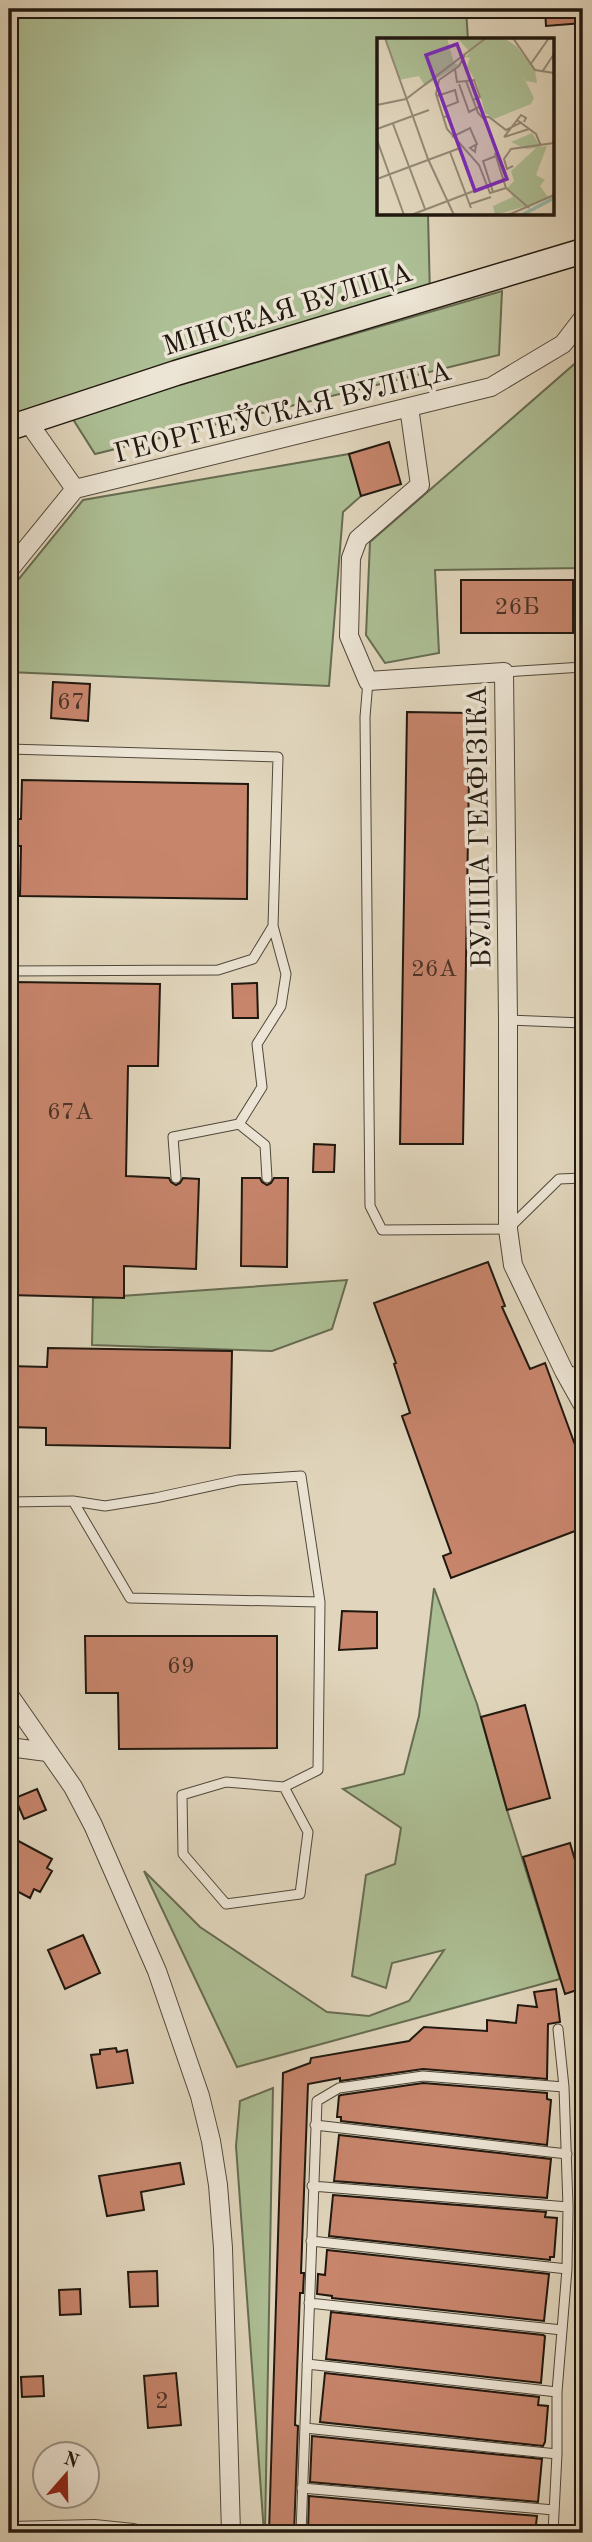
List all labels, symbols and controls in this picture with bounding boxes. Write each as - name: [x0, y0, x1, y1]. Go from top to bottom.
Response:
- inset map: [377, 38, 554, 215]
- street label: МІНСКАЯ ВУЛІЦА: [160, 260, 416, 362]
- street label: ГЕОРГІЕЎСКАЯ ВУЛІЦА: [110, 353, 454, 469]
- house number: 26Б: [495, 596, 539, 620]
- street label: ВУЛІЦА ГЕАФІЗІКА: [465, 685, 497, 969]
- house number: 67: [57, 691, 85, 715]
- house number: 26А: [411, 958, 457, 982]
- house number: 67А: [47, 1101, 93, 1125]
- house number: 69: [167, 1655, 195, 1679]
- house number: 2: [155, 2390, 169, 2414]
- north arrow: [32, 2440, 102, 2510]
- text: N: [61, 2450, 81, 2473]

